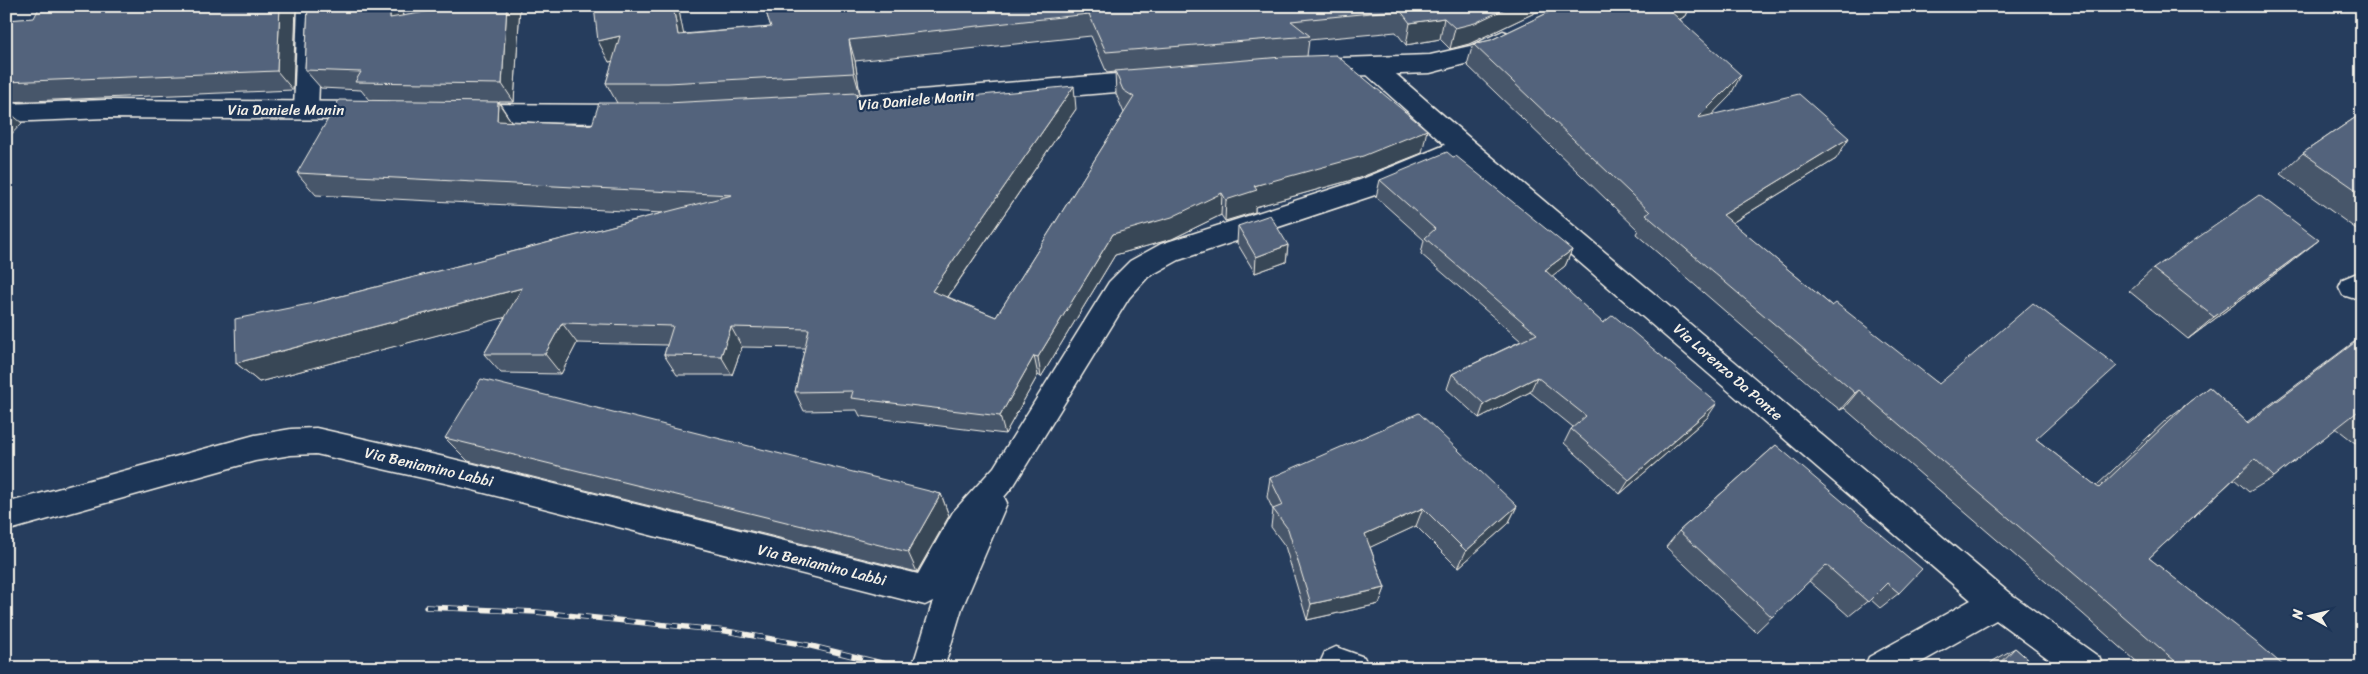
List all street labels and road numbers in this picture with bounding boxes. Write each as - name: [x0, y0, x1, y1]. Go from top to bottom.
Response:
- street label: Via Daniele Manin: [857, 82, 975, 118]
- street label: Via Daniele Manin: [228, 97, 344, 123]
- street label: Via Lorenzo Da Ponte: [1667, 317, 1789, 427]
- street label: Via Beniamino Labbi: [362, 440, 497, 495]
- street label: Via Beniamino Labbi: [755, 537, 890, 594]

